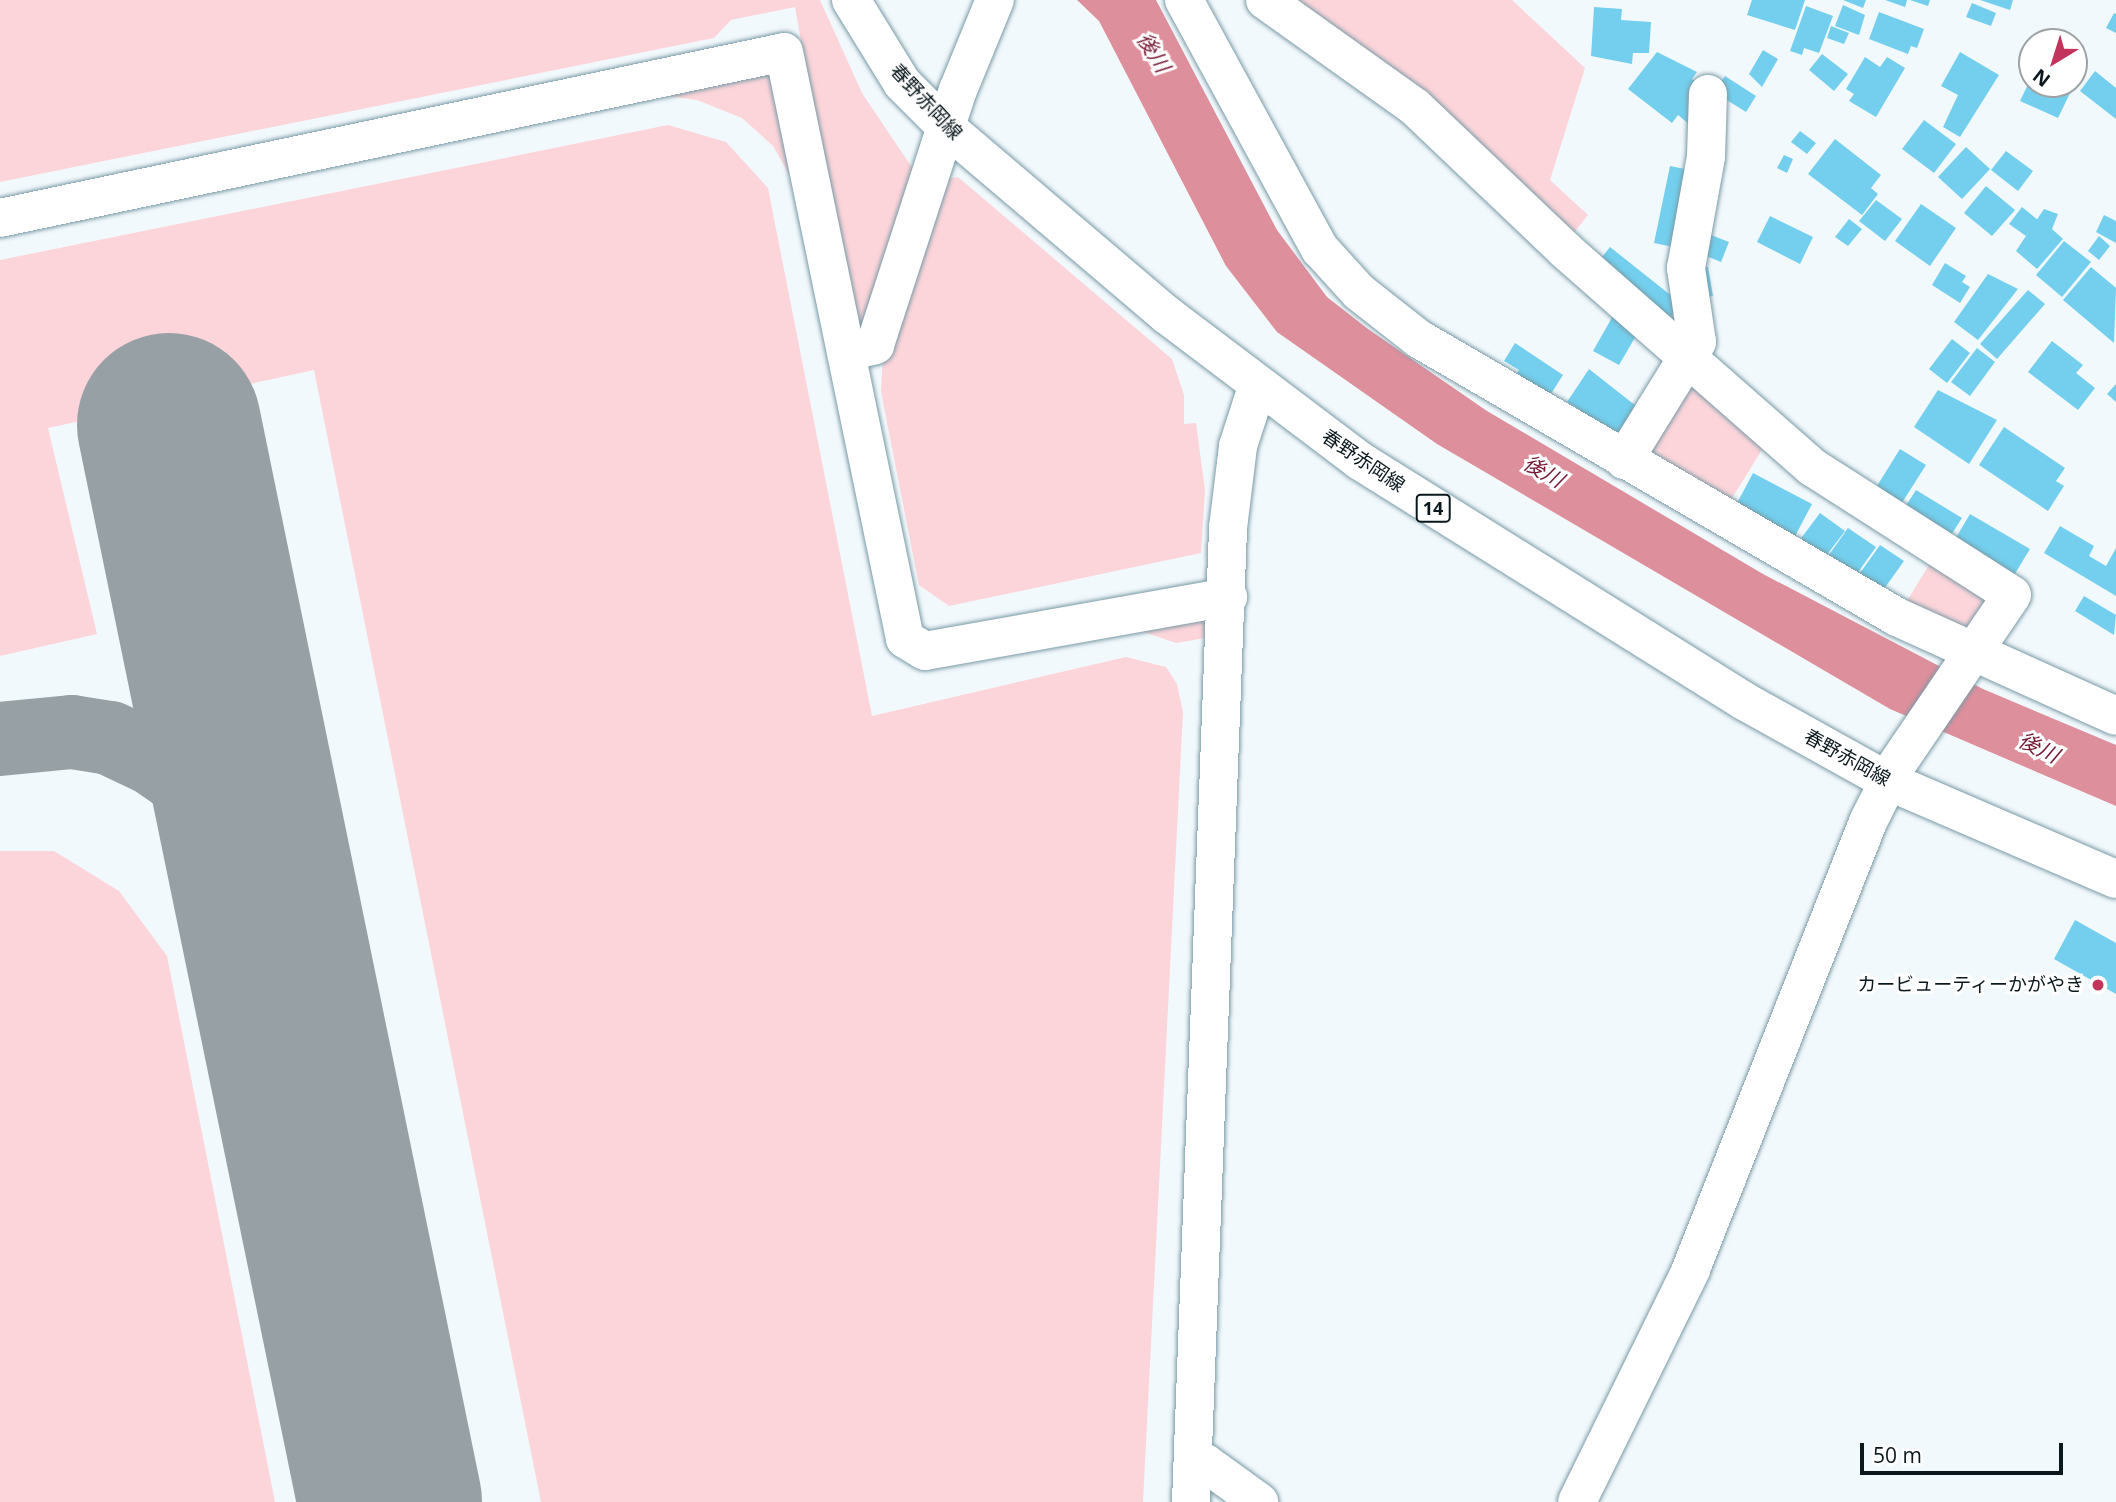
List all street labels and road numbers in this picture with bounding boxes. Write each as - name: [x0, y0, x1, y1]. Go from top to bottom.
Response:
- street label: 春野赤岡線: [885, 59, 967, 145]
- street label: 春野赤岡線: [1317, 425, 1409, 497]
- road number: 14: [1416, 494, 1450, 522]
- street label: 春野赤岡線: [1800, 725, 1894, 791]

